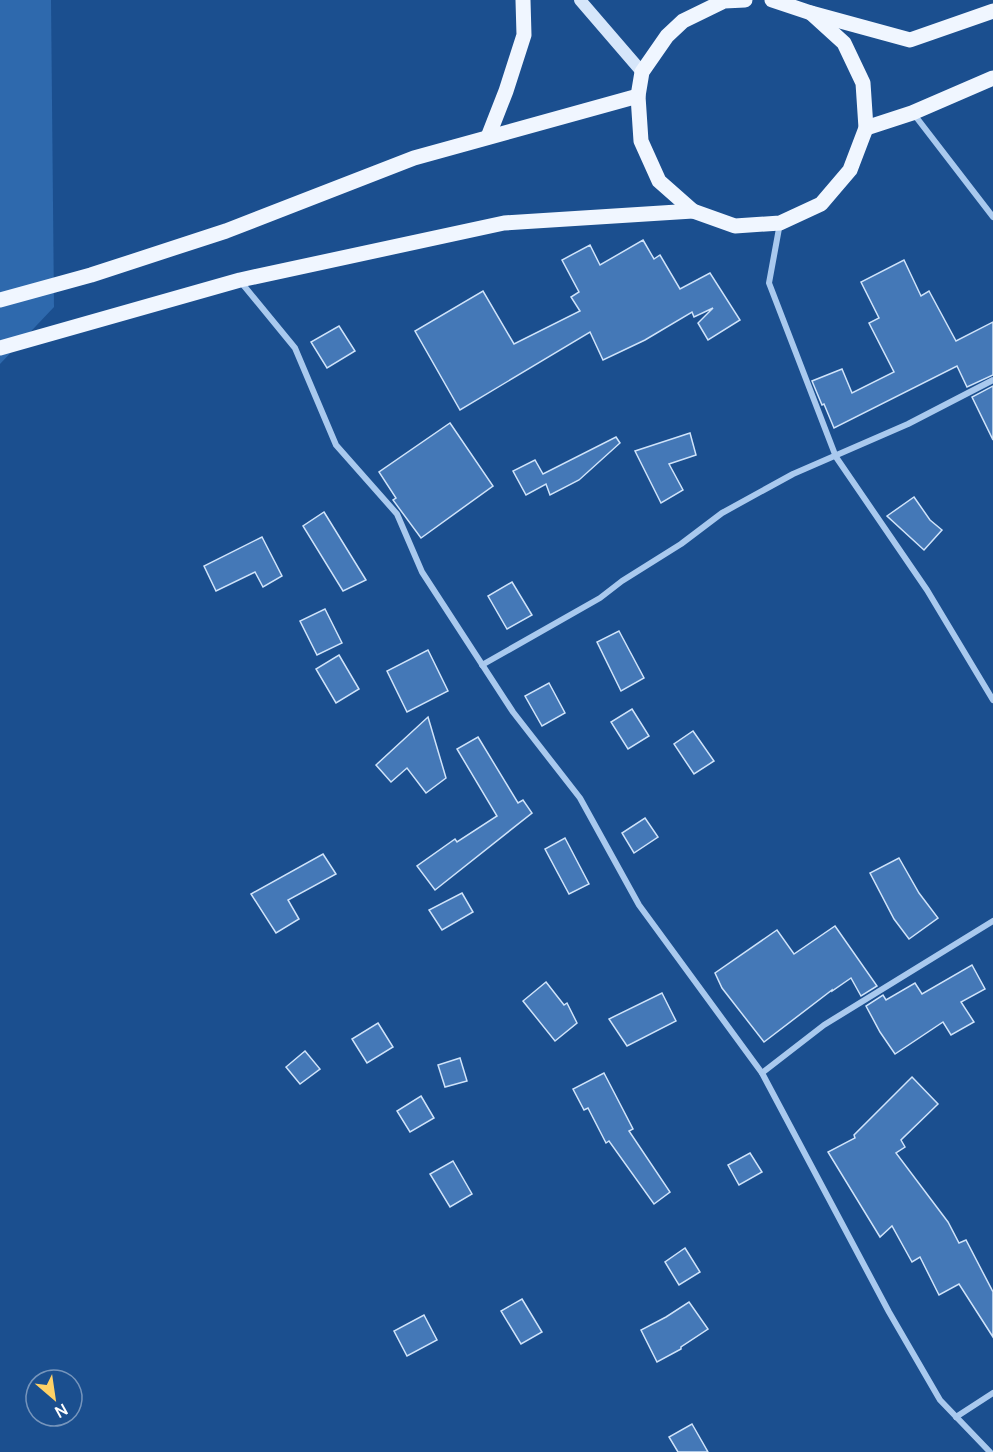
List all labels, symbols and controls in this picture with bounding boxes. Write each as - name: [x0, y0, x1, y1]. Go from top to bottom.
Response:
- north arrow: [24, 1368, 84, 1428]
- text: N: [51, 1399, 72, 1424]

